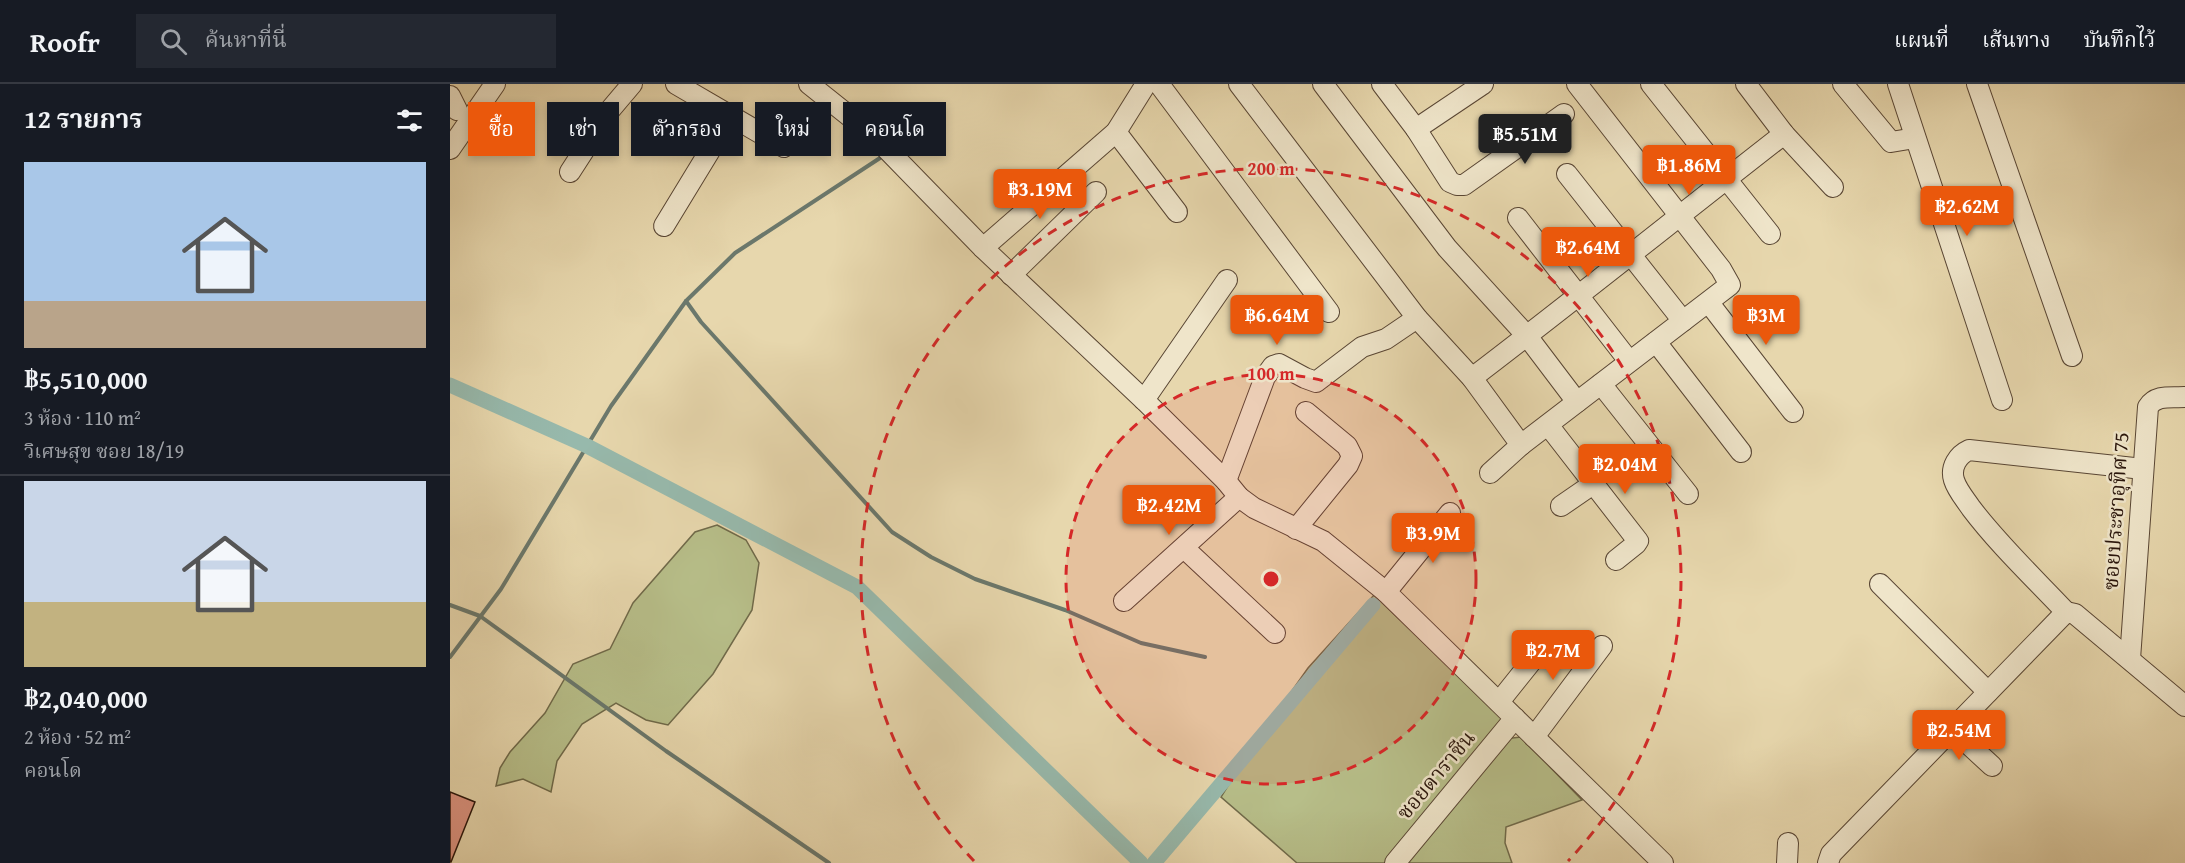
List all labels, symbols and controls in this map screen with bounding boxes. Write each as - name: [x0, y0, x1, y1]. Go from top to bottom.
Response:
- search box: [136, 14, 556, 68]
- text: Roofr: [30, 21, 100, 62]
- text: ค้นหาที่นี่: [205, 23, 287, 55]
- text: แผนที่: [1894, 24, 1949, 55]
- text: เส้นทาง: [1982, 24, 2050, 55]
- text: บันทึกไว้: [2083, 24, 2155, 55]
- icon: search: [157, 25, 190, 58]
- text: 12 รายการ: [24, 99, 142, 138]
- chip: ซื้อ: [468, 102, 535, 156]
- chip: เช่า: [547, 102, 619, 156]
- chip: ตัวกรอง: [631, 102, 743, 156]
- chip: ใหม่: [755, 102, 831, 156]
- chip: คอนโด: [843, 102, 946, 156]
- icon: filters: [393, 104, 426, 137]
- pin: ฿5.51M: [1476, 114, 1574, 165]
- text: ฿5.51M: [1492, 119, 1558, 148]
- pin: ฿1.86M: [1640, 145, 1738, 196]
- text: ฿1.86M: [1656, 150, 1722, 179]
- text: 200 m: [1247, 155, 1295, 182]
- pin: ฿3.19M: [991, 169, 1089, 220]
- text: ฿3.19M: [1007, 174, 1073, 203]
- pin: ฿2.62M: [1918, 186, 2016, 237]
- text: ฿2.62M: [1934, 191, 2000, 220]
- icon: home: [171, 201, 279, 309]
- pin: ฿2.64M: [1539, 227, 1637, 278]
- text: ฿2.64M: [1555, 232, 1621, 261]
- pin: ฿6.64M: [1228, 295, 1326, 346]
- pin: ฿3M: [1737, 295, 1795, 346]
- text: ฿6.64M: [1244, 300, 1310, 329]
- text: ฿3M: [1747, 300, 1785, 329]
- text: ฿5,510,000: [24, 360, 148, 399]
- text: 100 m: [1247, 360, 1295, 387]
- text: 3 ห้อง · 110 m²: [24, 403, 141, 432]
- street label: ซอยประชาอุทิศ 75: [2095, 431, 2136, 591]
- text: วิเศษสุข ซอย 18/19: [24, 436, 184, 465]
- pin: ฿2.04M: [1576, 444, 1674, 495]
- text: ฿2.04M: [1592, 449, 1658, 478]
- pin: ฿2.42M: [1120, 485, 1218, 536]
- text: ฿2.42M: [1136, 490, 1202, 519]
- pin: ฿3.9M: [1391, 513, 1475, 564]
- text: ฿3.9M: [1406, 518, 1460, 547]
- icon: home: [171, 520, 279, 628]
- centre of rings: [1261, 569, 1281, 589]
- pin: ฿2.7M: [1511, 630, 1595, 681]
- text: ฿2.7M: [1526, 635, 1580, 664]
- text: ฿2,040,000: [24, 679, 148, 718]
- pin: ฿2.54M: [1910, 710, 2008, 761]
- text: ฿2.54M: [1926, 715, 1992, 744]
- text: 2 ห้อง · 52 m²: [24, 722, 131, 751]
- street label: ซอยดาราซีน: [1389, 723, 1483, 826]
- text: คอนโด: [24, 755, 82, 784]

